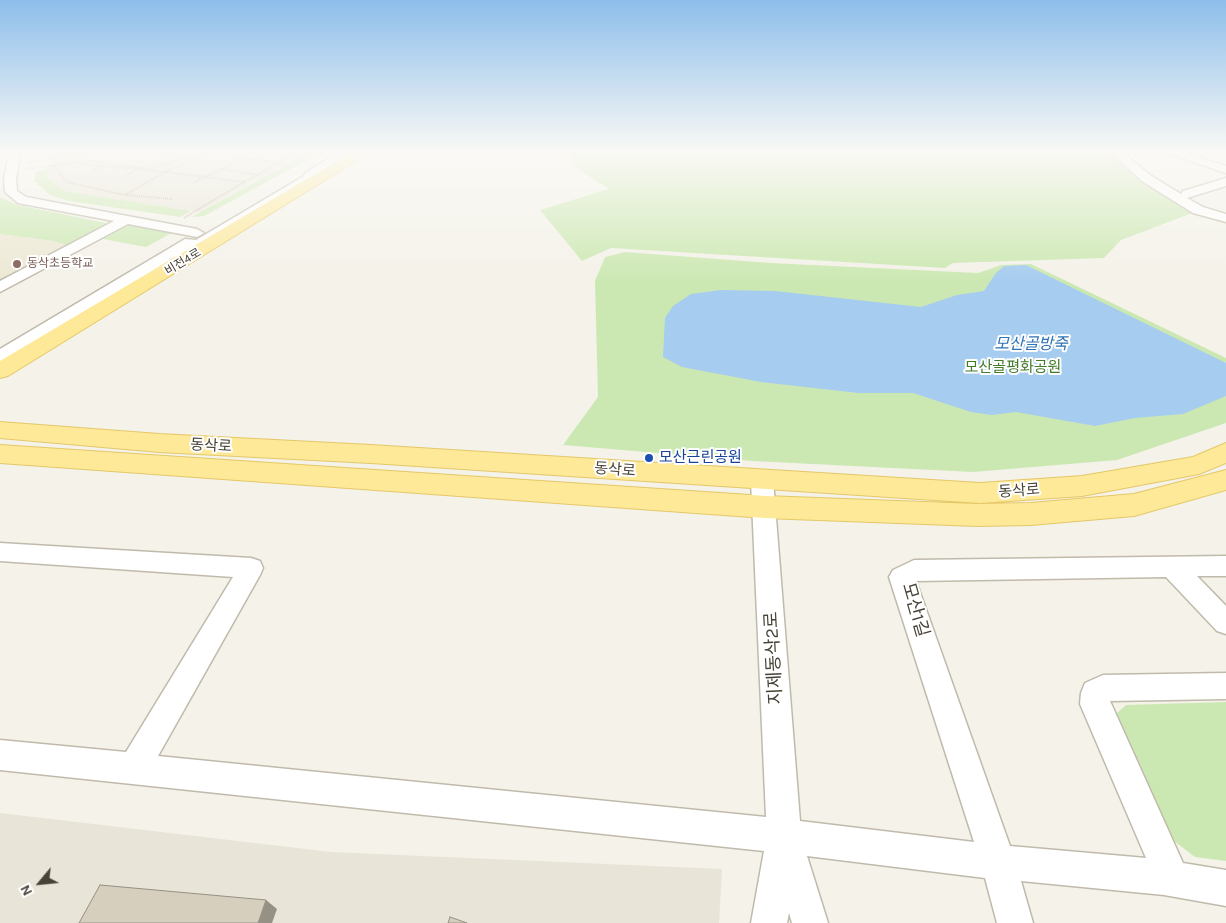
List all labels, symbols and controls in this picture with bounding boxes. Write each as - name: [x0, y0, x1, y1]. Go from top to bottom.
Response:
- street label: 비전4로: [162, 246, 204, 278]
- place label: 동삭초등학교: [27, 257, 93, 271]
- marker: 동삭초등학교: [11, 258, 23, 270]
- water label: 모산골방죽: [994, 334, 1068, 354]
- park label: 모산골평화공원: [965, 359, 1061, 377]
- street label: 동삭로: [190, 436, 232, 456]
- place label: 모산근린공원: [659, 449, 742, 467]
- marker: 모산근린공원: [643, 452, 655, 464]
- street label: 동삭로: [594, 460, 636, 480]
- street label: 동삭로: [998, 481, 1040, 501]
- street label: 모산1길: [897, 580, 933, 640]
- street label: 지제동삭2로: [761, 611, 787, 705]
- north arrow: [15, 858, 65, 908]
- text: N: [16, 882, 36, 899]

